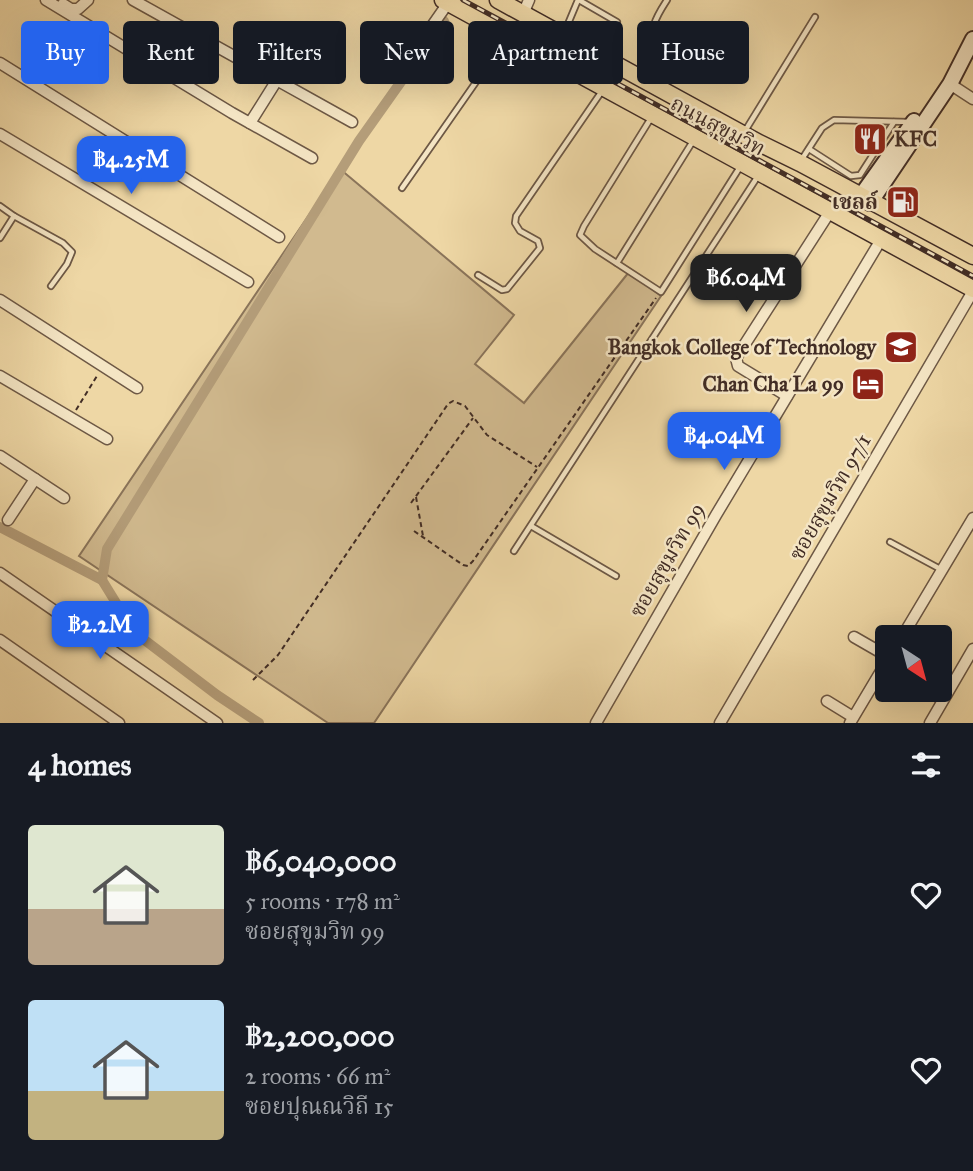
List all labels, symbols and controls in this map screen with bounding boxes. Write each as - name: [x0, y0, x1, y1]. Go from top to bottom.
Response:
- chip: Buy: [21, 21, 109, 84]
- chip: Rent: [123, 21, 219, 84]
- chip: Filters: [233, 21, 346, 84]
- chip: New: [360, 21, 454, 84]
- chip: Apartment: [468, 21, 623, 84]
- chip: House: [637, 21, 749, 84]
- street label: ถนนสุขุมวิท: [666, 90, 770, 163]
- restaurant icon: KFC: [851, 120, 889, 158]
- place label: KFC: [894, 126, 937, 152]
- pin: ฿4.25M: [74, 136, 188, 196]
- text: ฿4.25M: [93, 145, 169, 173]
- fuel station icon: เชลล์: [884, 183, 922, 221]
- place label: เชลล์: [832, 189, 879, 215]
- pin: ฿6.04M: [689, 254, 803, 314]
- text: ฿6.04M: [706, 263, 786, 291]
- school or university icon: Bangkok College of Technology: [882, 328, 920, 366]
- place label: Bangkok College of Technology: [607, 334, 877, 360]
- hotel icon: Chan Cha La 99: [849, 365, 887, 403]
- place label: Chan Cha La 99: [702, 371, 844, 397]
- pin: ฿4.04M: [667, 412, 781, 472]
- text: ฿4.04M: [684, 421, 764, 449]
- street label: ซอยสุขุมวิท 97/1: [783, 429, 877, 565]
- street label: ซอยสุขุมวิท 99: [624, 498, 711, 622]
- pin: ฿2.2M: [51, 602, 149, 661]
- text: ฿2.2M: [68, 610, 132, 638]
- north arrow: [875, 625, 952, 702]
- map controls: [875, 625, 952, 702]
- icon: filters: [907, 746, 945, 784]
- text: 4 homes: [28, 747, 132, 783]
- text: ฿6,040,000: [245, 843, 397, 879]
- icon: home: [84, 853, 168, 937]
- icon: heart: [907, 876, 945, 914]
- text: 5 rooms · 178 m²: [245, 887, 400, 915]
- text: ซอยสุขุมวิท 99: [245, 917, 385, 945]
- text: ฿2,200,000: [245, 1018, 395, 1054]
- icon: home: [84, 1028, 168, 1112]
- icon: heart: [907, 1051, 945, 1089]
- text: 2 rooms · 66 m²: [245, 1062, 390, 1090]
- text: ซอยปุณณวิถี 15: [245, 1092, 394, 1120]

